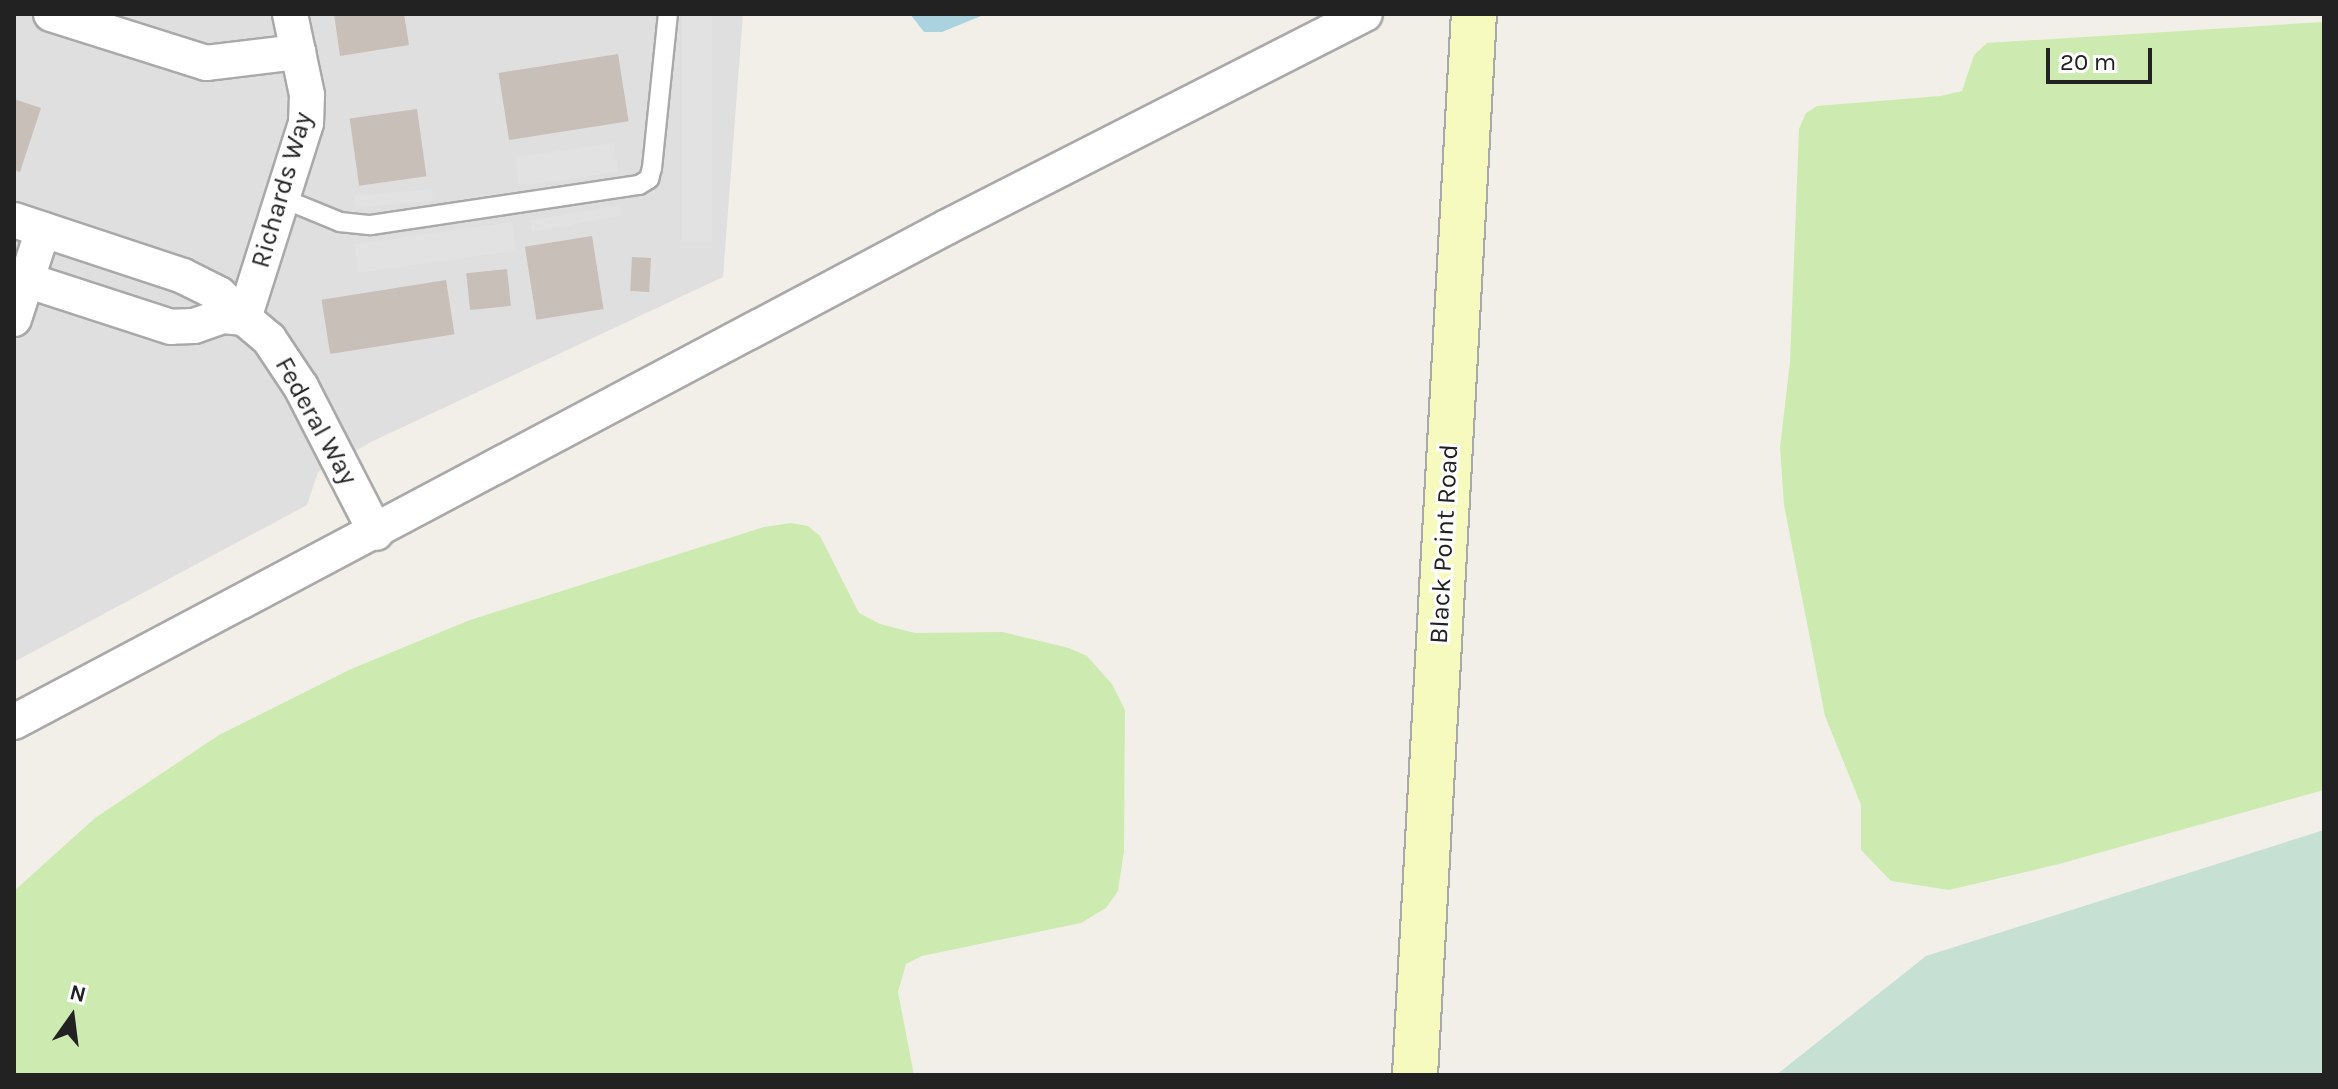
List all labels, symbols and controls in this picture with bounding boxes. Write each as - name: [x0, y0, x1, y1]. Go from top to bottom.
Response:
- scale bar: [2050, 32, 2156, 82]
- text: 20 m: [2060, 48, 2116, 76]
- street label: Richards Way: [245, 109, 319, 271]
- street label: Federal Way: [268, 352, 364, 490]
- street label: Black Point Road: [1423, 443, 1465, 645]
- north arrow: [32, 977, 112, 1057]
- text: N: [67, 979, 89, 1008]

